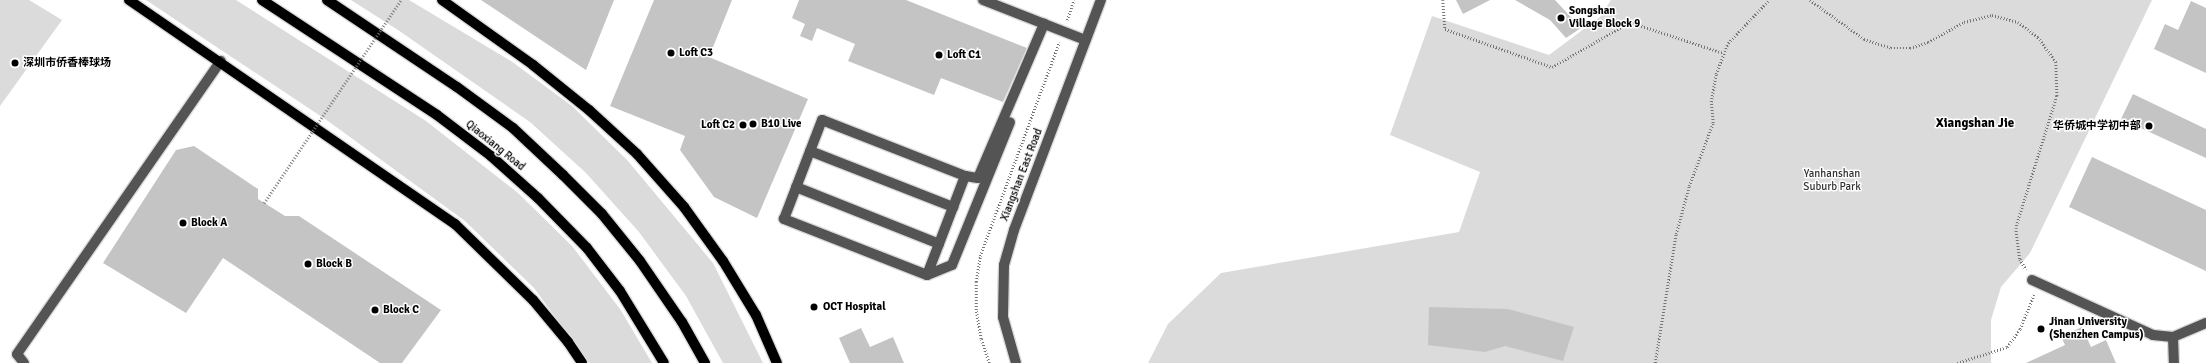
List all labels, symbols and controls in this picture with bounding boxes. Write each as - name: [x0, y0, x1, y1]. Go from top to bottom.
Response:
- place label: Songshan Village Block 9: [1569, 5, 1640, 31]
- marker: Songshan Village Block 9: [1556, 13, 1566, 23]
- place label: Loft C3: [679, 46, 713, 60]
- marker: Loft C3: [666, 48, 676, 58]
- place label: Loft C1: [947, 48, 981, 62]
- marker: Loft C1: [934, 50, 944, 60]
- place label: 深圳市侨香棒球场: [23, 56, 111, 70]
- marker: 深圳市侨香棒球场: [10, 58, 20, 68]
- district label: Xiangshan Jie: [1936, 115, 2014, 131]
- place label: B10 Live: [761, 117, 801, 131]
- street label: Qiaoxiang Road: [463, 118, 527, 174]
- place label: Loft C2: [701, 118, 735, 132]
- marker: B10 Live: [748, 119, 758, 129]
- place label: 华侨城中学初中部: [2053, 119, 2141, 133]
- marker: Loft C2: [738, 120, 748, 130]
- marker: 华侨城中学初中部: [2144, 121, 2154, 131]
- street label: Xiangshan East Road: [998, 127, 1046, 223]
- park label: Yanhanshan Suburb Park: [1803, 168, 1861, 194]
- place label: Block A: [191, 216, 227, 230]
- marker: Block A: [178, 218, 188, 228]
- place label: Block B: [316, 257, 352, 271]
- marker: Block B: [303, 259, 313, 269]
- place label: OCT Hospital: [823, 300, 886, 314]
- marker: OCT Hospital: [808, 301, 820, 313]
- place label: Block C: [383, 303, 419, 317]
- marker: Block C: [370, 305, 380, 315]
- place label: Jinan University (Shenzhen Campus): [2049, 316, 2144, 342]
- marker: Jinan University (Shenzhen Campus): [2036, 324, 2046, 334]

